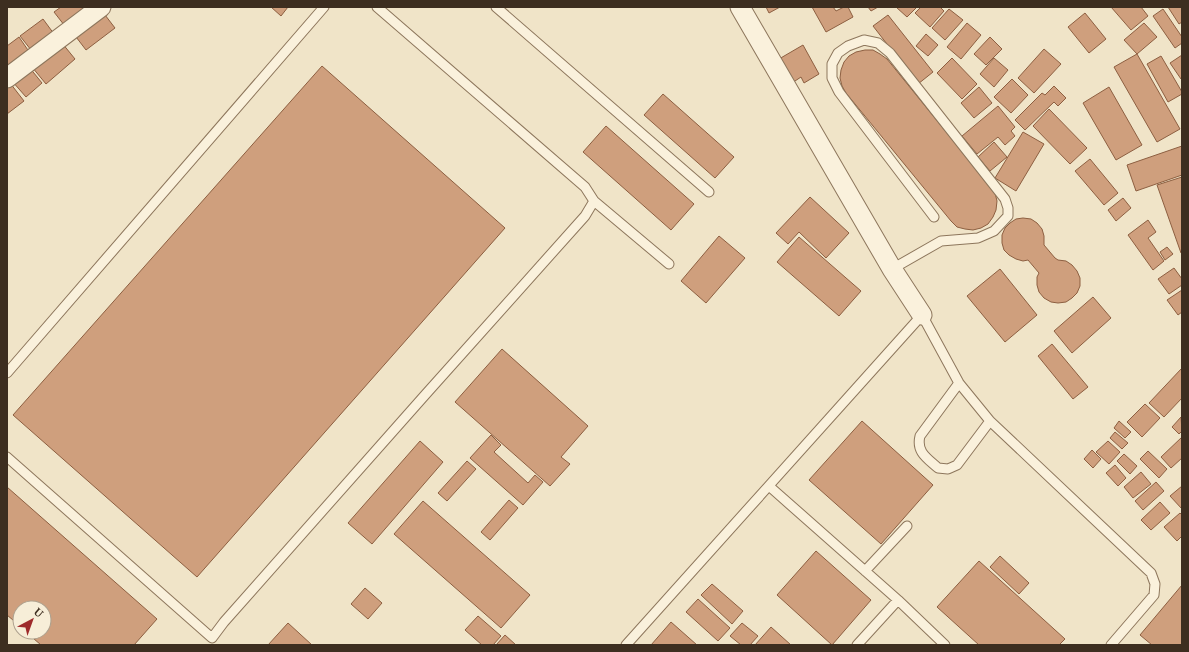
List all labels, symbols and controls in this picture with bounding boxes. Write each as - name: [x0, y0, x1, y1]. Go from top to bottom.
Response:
- north arrow: [12, 600, 52, 640]
- text: U: [31, 605, 46, 620]

